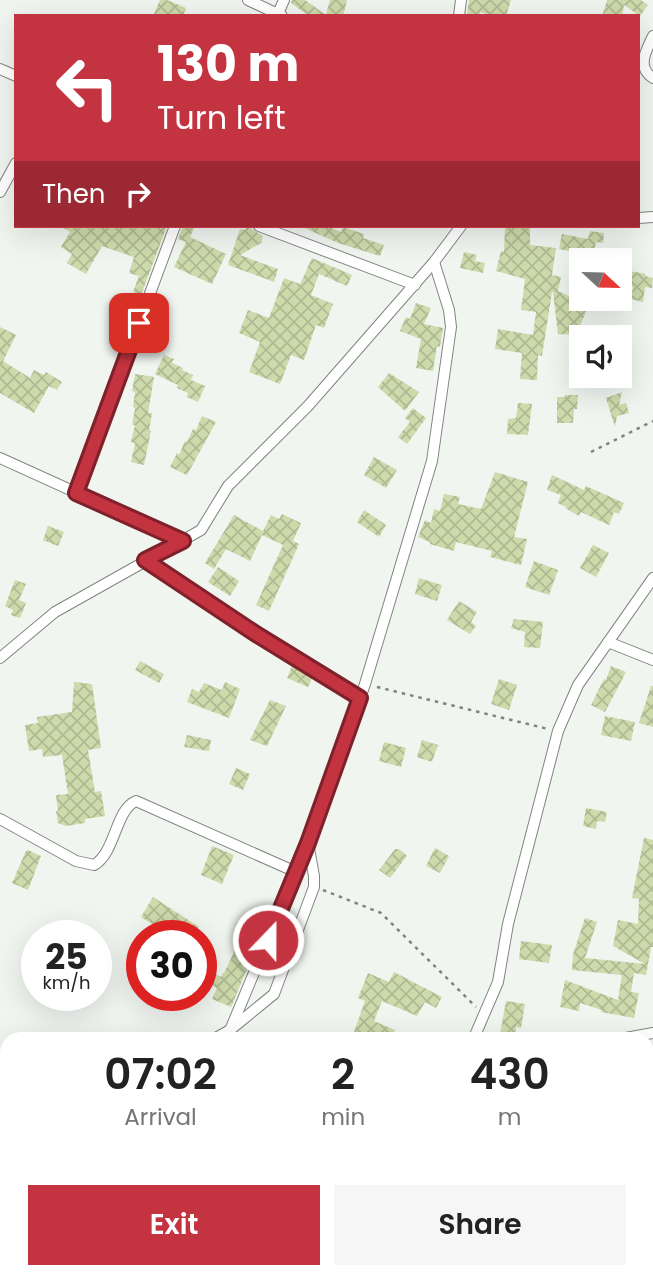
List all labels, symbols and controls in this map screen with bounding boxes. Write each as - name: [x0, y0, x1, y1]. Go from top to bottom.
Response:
- text: 130 m: [157, 30, 299, 98]
- icon: left: [42, 42, 133, 133]
- text: Turn left: [157, 95, 286, 140]
- icon: right: [119, 175, 157, 213]
- text: Then: [42, 176, 105, 212]
- north arrow: [569, 248, 632, 312]
- map controls: [569, 248, 632, 388]
- pin: [109, 293, 169, 353]
- icon: arrive: [120, 304, 158, 342]
- button: sound: [569, 325, 632, 388]
- position arrow: [231, 903, 305, 977]
- speed limit sign: 30: [126, 920, 217, 1011]
- text: 25: [45, 932, 88, 981]
- text: km/h: [43, 970, 90, 995]
- text: 07:02: [104, 1045, 217, 1104]
- text: 2: [331, 1045, 355, 1104]
- text: 430: [470, 1045, 550, 1104]
- text: Arrival: [124, 1101, 197, 1133]
- text: min: [321, 1101, 365, 1133]
- text: m: [498, 1101, 521, 1133]
- button: Exit: [28, 1185, 320, 1265]
- button: Share: [334, 1185, 626, 1265]

